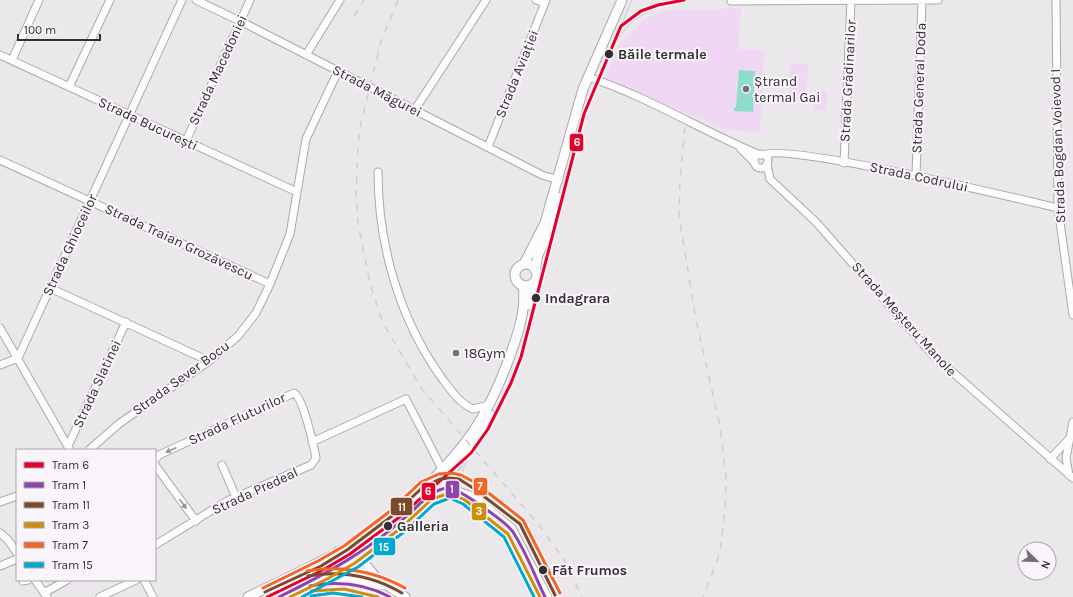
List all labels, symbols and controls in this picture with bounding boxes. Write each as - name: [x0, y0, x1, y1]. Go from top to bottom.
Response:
- street label: Strada Macedoniei: [185, 12, 251, 128]
- scale bar: [18, 16, 100, 42]
- street label: Strada Grădinarilor: [836, 19, 860, 142]
- street label: Strada General Doda: [908, 22, 930, 154]
- text: 100 m: [24, 23, 56, 37]
- street label: Strada Aviației: [492, 28, 542, 120]
- place label: Băile termale: [618, 46, 707, 63]
- marker: Băile termale: [603, 48, 615, 60]
- street label: Strada Măgurei: [329, 61, 425, 121]
- street label: Strada Bogdan Voievod I: [1047, 68, 1069, 224]
- place label: Ștrand termal Gai: [754, 73, 820, 106]
- marker: Ștrand termal Gai: [741, 84, 751, 94]
- street label: Strada București: [96, 94, 200, 154]
- line badge: 6: [569, 133, 584, 152]
- text: 6: [574, 136, 581, 149]
- street label: Strada Codrului: [868, 158, 970, 196]
- street label: Strada Ghioceilor: [39, 191, 101, 299]
- street label: Strada Traian Grozăvescu: [102, 200, 256, 284]
- street label: Strada Meșteru Manole: [848, 258, 960, 380]
- place label: Indagrara: [545, 290, 610, 307]
- marker: Indagrara: [530, 292, 542, 304]
- street label: Strada Slatinei: [69, 337, 125, 431]
- street label: Strada Sever Bocu: [129, 337, 233, 419]
- place label: 18Gym: [464, 345, 506, 362]
- marker: 18Gym: [451, 348, 461, 358]
- street label: Strada Fluturilor: [186, 389, 289, 449]
- one-way arrow: [166, 447, 177, 453]
- legend: [16, 449, 156, 581]
- text: Tram 6: [52, 458, 89, 472]
- street label: Strada Predeal: [209, 464, 301, 518]
- line badge: 7: [473, 477, 488, 496]
- text: Tram 1: [52, 478, 86, 492]
- line badge: 1: [445, 480, 460, 499]
- text: 7: [477, 480, 483, 493]
- line badge: 6: [421, 482, 436, 501]
- text: 1: [450, 483, 454, 496]
- text: 6: [425, 485, 432, 498]
- line badge: 11: [390, 497, 413, 516]
- text: Tram 11: [52, 498, 90, 512]
- one-way arrow: [179, 499, 187, 509]
- text: 11: [398, 501, 406, 514]
- line badge: 3: [471, 502, 487, 521]
- text: 3: [476, 505, 483, 518]
- text: Tram 3: [52, 518, 89, 532]
- place label: Galleria: [397, 518, 449, 535]
- marker: Galleria: [382, 520, 394, 532]
- line badge: 15: [373, 537, 396, 556]
- text: Tram 7: [52, 538, 88, 552]
- text: 15: [379, 541, 389, 554]
- north arrow: [1017, 541, 1057, 581]
- text: Tram 15: [52, 558, 93, 572]
- text: N: [1038, 559, 1053, 571]
- place label: Făt Frumos: [552, 562, 627, 579]
- marker: Făt Frumos: [537, 564, 549, 576]

